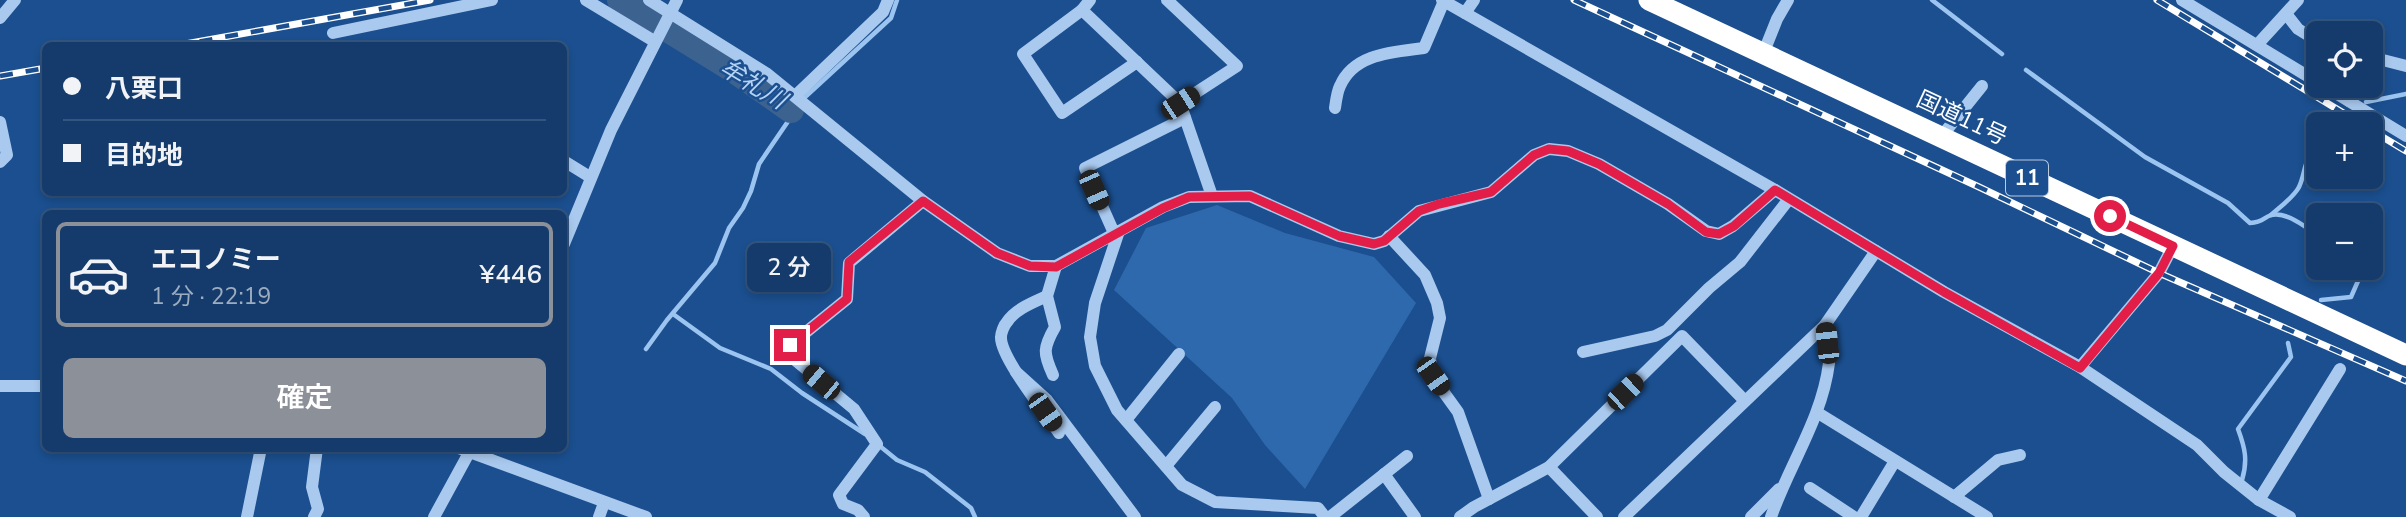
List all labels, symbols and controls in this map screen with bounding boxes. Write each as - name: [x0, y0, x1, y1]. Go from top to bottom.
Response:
- map controls: [2306, 21, 2383, 280]
- button: locate: [2306, 21, 2383, 98]
- water label: 牟礼川: [714, 52, 795, 118]
- text: 八栗口: [105, 71, 183, 106]
- car: [1157, 83, 1204, 123]
- street label: 国道11号: [1912, 84, 2012, 152]
- button: +: [2306, 112, 2383, 189]
- text: 目的地: [105, 138, 183, 173]
- road number: 11: [2006, 160, 2048, 196]
- car: [1076, 167, 1113, 213]
- route start: [2094, 200, 2126, 232]
- button: −: [2306, 203, 2383, 280]
- text: エコノミー: [151, 242, 281, 277]
- icon: car: [67, 243, 130, 306]
- callout: 2 分: [748, 244, 832, 292]
- text: 2 分: [768, 252, 810, 283]
- text: ¥446: [480, 257, 542, 292]
- text: 1 分 · 22:19: [151, 281, 271, 312]
- car: [1815, 321, 1840, 365]
- route end: [774, 329, 806, 361]
- car: [1413, 353, 1454, 399]
- button: 確定: [63, 358, 546, 438]
- car: [799, 360, 844, 404]
- car: [1603, 370, 1648, 414]
- car: [1025, 389, 1066, 435]

